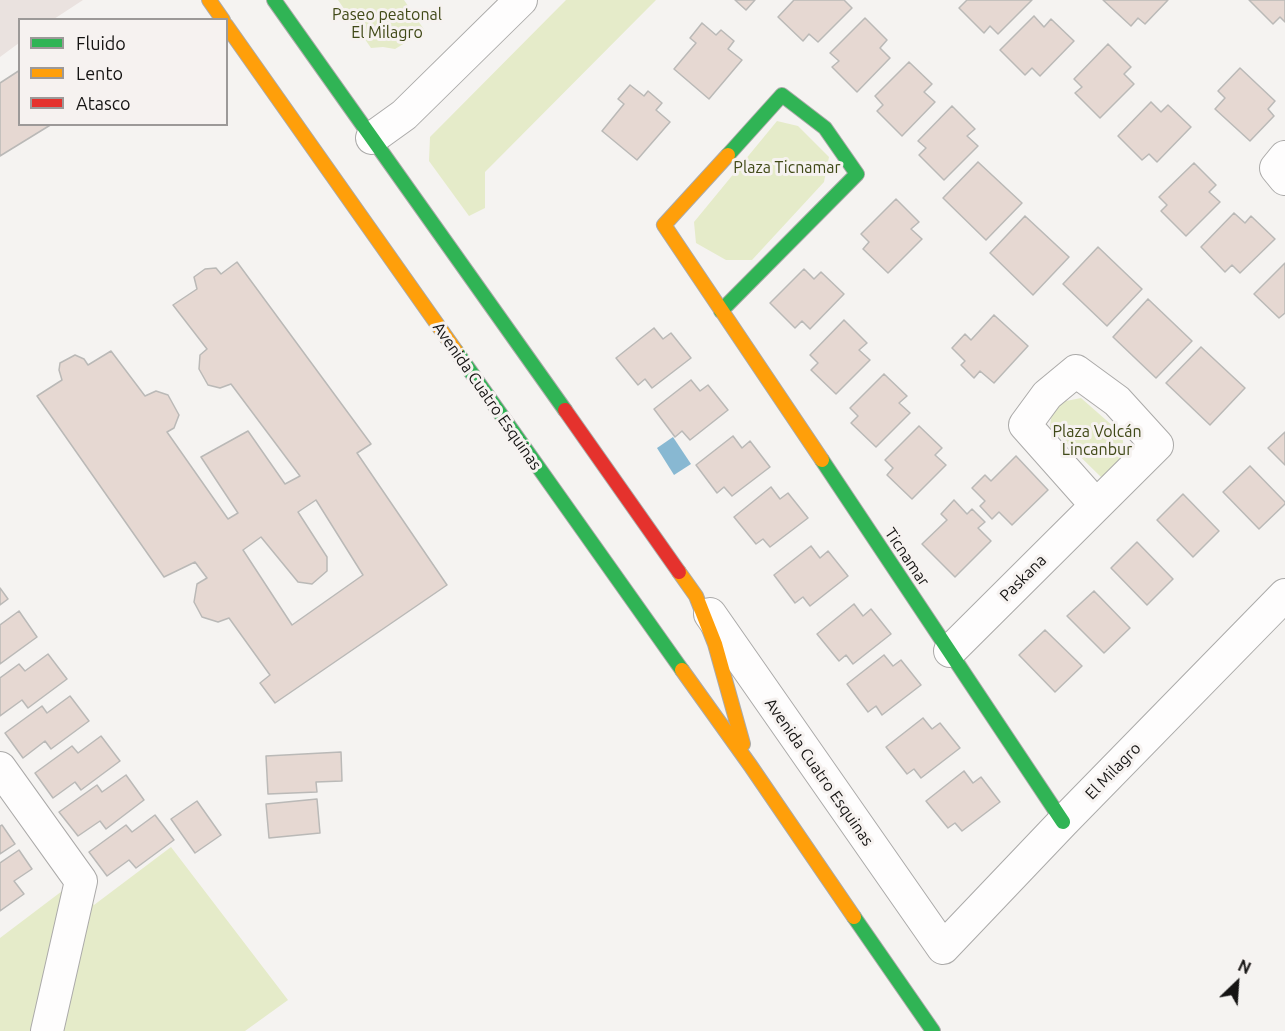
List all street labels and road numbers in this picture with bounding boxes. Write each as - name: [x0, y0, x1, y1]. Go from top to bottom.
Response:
- street label: Avenida Cuatro Esquinas: [429, 318, 545, 474]
- street label: Ticnamar: [881, 524, 933, 590]
- street label: Paskana: [996, 551, 1050, 605]
- street label: Avenida Cuatro Esquinas: [761, 694, 877, 850]
- street label: El Milagro: [1081, 739, 1145, 803]

